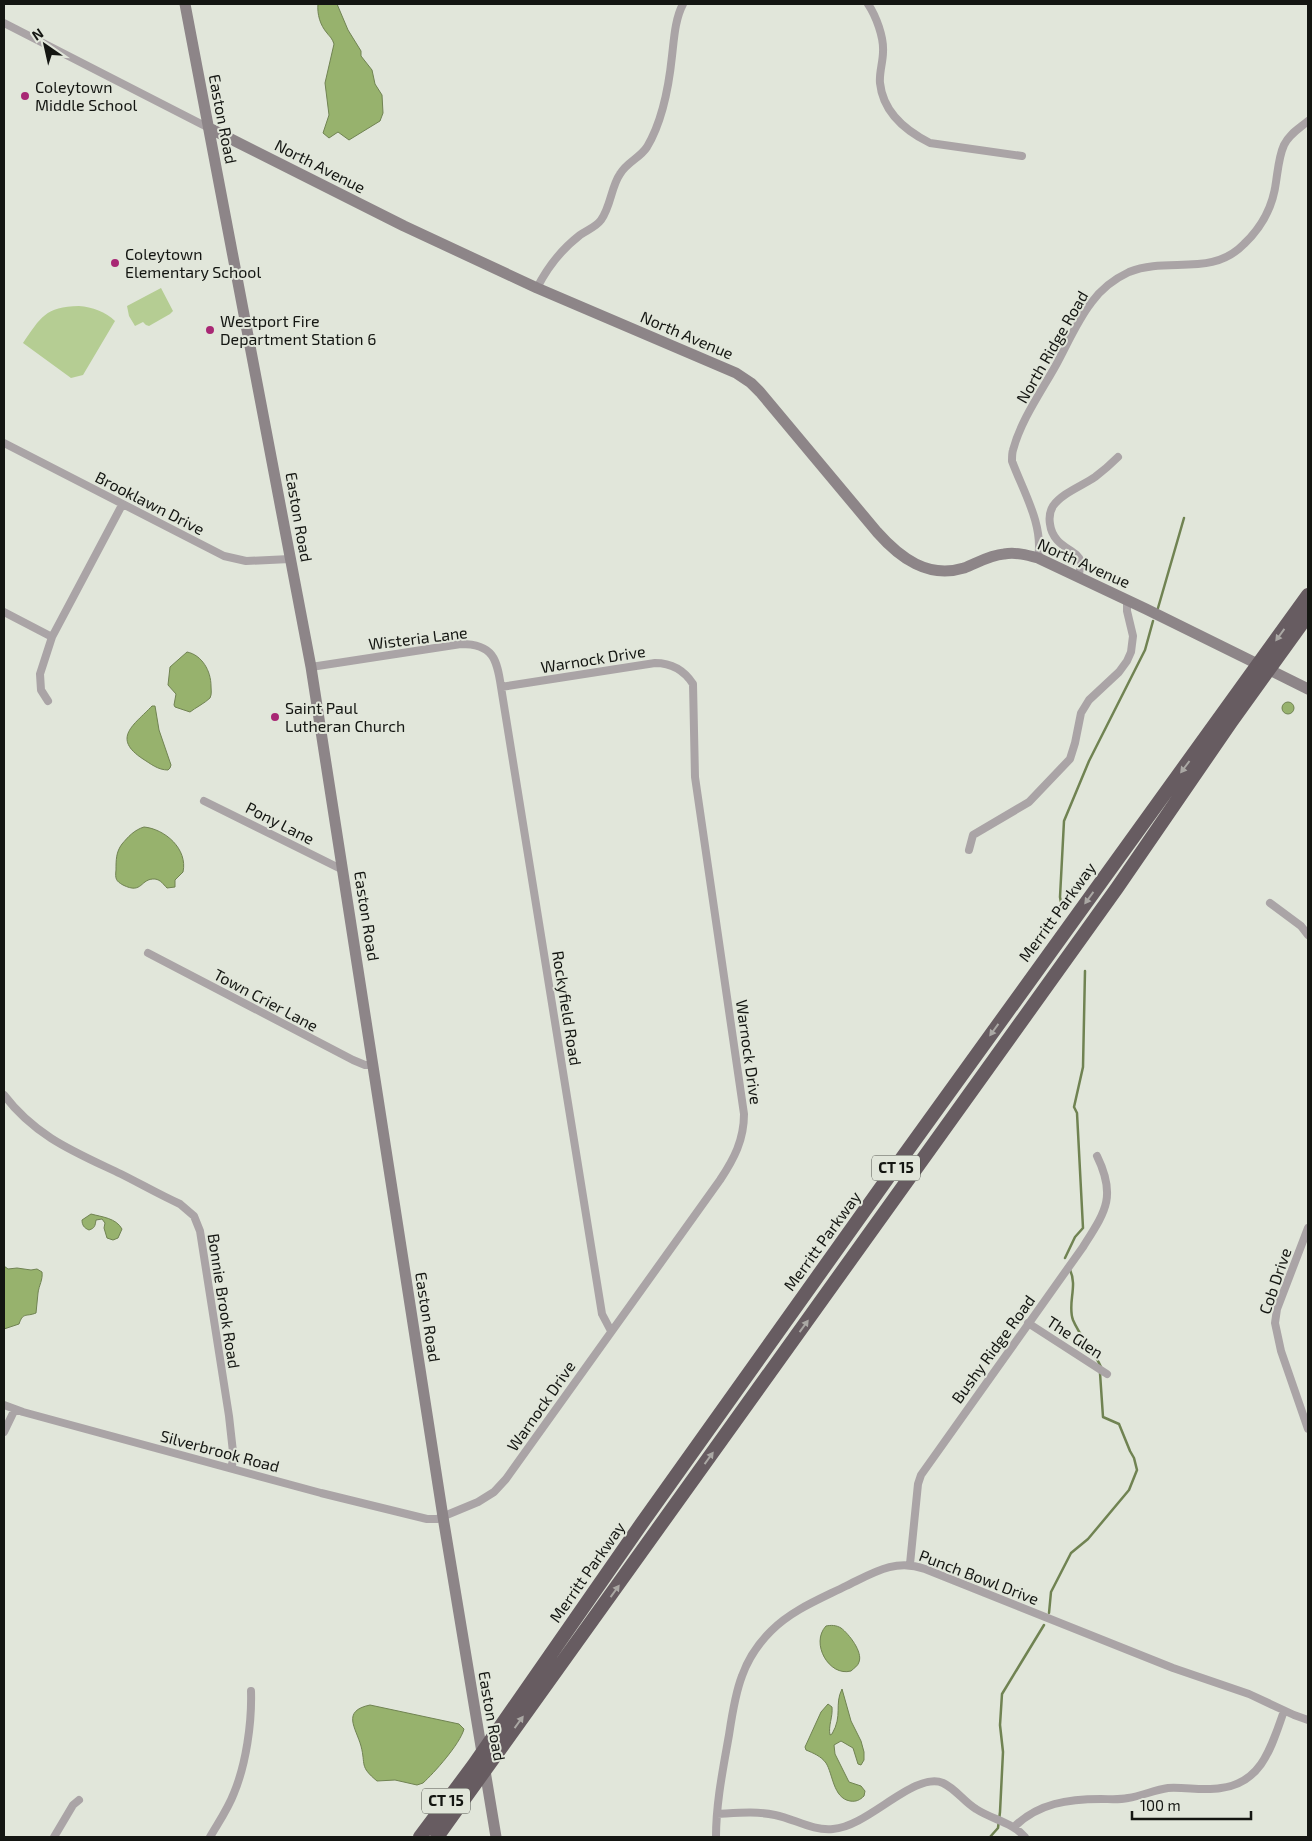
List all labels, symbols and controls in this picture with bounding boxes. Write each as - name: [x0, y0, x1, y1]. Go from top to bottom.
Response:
- north arrow: [20, 20, 70, 70]
- text: N: [29, 24, 46, 44]
- street label: Easton Road: [206, 73, 241, 165]
- place label: Coleytown Middle School: [35, 77, 138, 114]
- marker: Coleytown Middle School: [19, 90, 31, 102]
- street label: North Avenue: [272, 135, 369, 196]
- place label: Coleytown Elementary School: [125, 244, 261, 281]
- marker: Coleytown Elementary School: [109, 257, 121, 269]
- street label: North Ridge Road: [1012, 287, 1091, 406]
- street label: North Avenue: [638, 306, 736, 363]
- place label: Westport Fire Department Station 6: [220, 311, 376, 348]
- marker: Westport Fire Department Station 6: [204, 324, 216, 336]
- street label: Brooklawn Drive: [92, 467, 208, 538]
- street label: Easton Road: [282, 471, 317, 563]
- street label: North Avenue: [1035, 534, 1133, 591]
- street label: Wisteria Lane: [367, 622, 469, 653]
- one-way arrow: [1275, 628, 1285, 642]
- street label: Warnock Drive: [539, 641, 647, 676]
- place label: Saint Paul Lutheran Church: [285, 698, 405, 735]
- marker: Saint Paul Lutheran Church: [269, 711, 281, 723]
- one-way arrow: [1180, 760, 1190, 774]
- street label: Pony Lane: [243, 797, 318, 848]
- street label: Merritt Parkway: [1014, 858, 1099, 965]
- street label: Easton Road: [351, 870, 384, 962]
- one-way arrow: [1084, 891, 1094, 905]
- street label: Rockyfield Road: [549, 949, 586, 1067]
- street label: Town Crier Lane: [211, 964, 322, 1035]
- street label: Warnock Drive: [733, 998, 766, 1106]
- one-way arrow: [989, 1023, 1000, 1036]
- road number: CT 15: [872, 1156, 920, 1180]
- street label: Merritt Parkway: [779, 1187, 864, 1294]
- street label: Bonnie Brook Road: [204, 1232, 245, 1370]
- street label: Cob Drive: [1254, 1245, 1295, 1316]
- street label: Easton Road: [412, 1271, 445, 1363]
- street label: Bushy Ridge Road: [947, 1291, 1038, 1406]
- street label: The Glen: [1043, 1311, 1107, 1362]
- one-way arrow: [799, 1319, 809, 1333]
- street label: Warnock Drive: [502, 1357, 579, 1455]
- street label: Silverbrook Road: [158, 1425, 282, 1476]
- one-way arrow: [704, 1452, 714, 1465]
- street label: Merritt Parkway: [545, 1517, 629, 1626]
- street label: Punch Bowl Drive: [917, 1545, 1042, 1608]
- one-way arrow: [610, 1584, 620, 1597]
- street label: Easton Road: [475, 1670, 510, 1762]
- one-way arrow: [514, 1716, 525, 1729]
- road number: CT 15: [422, 1788, 470, 1814]
- scale bar: [1132, 1788, 1251, 1820]
- text: 100 m: [1140, 1796, 1181, 1814]

